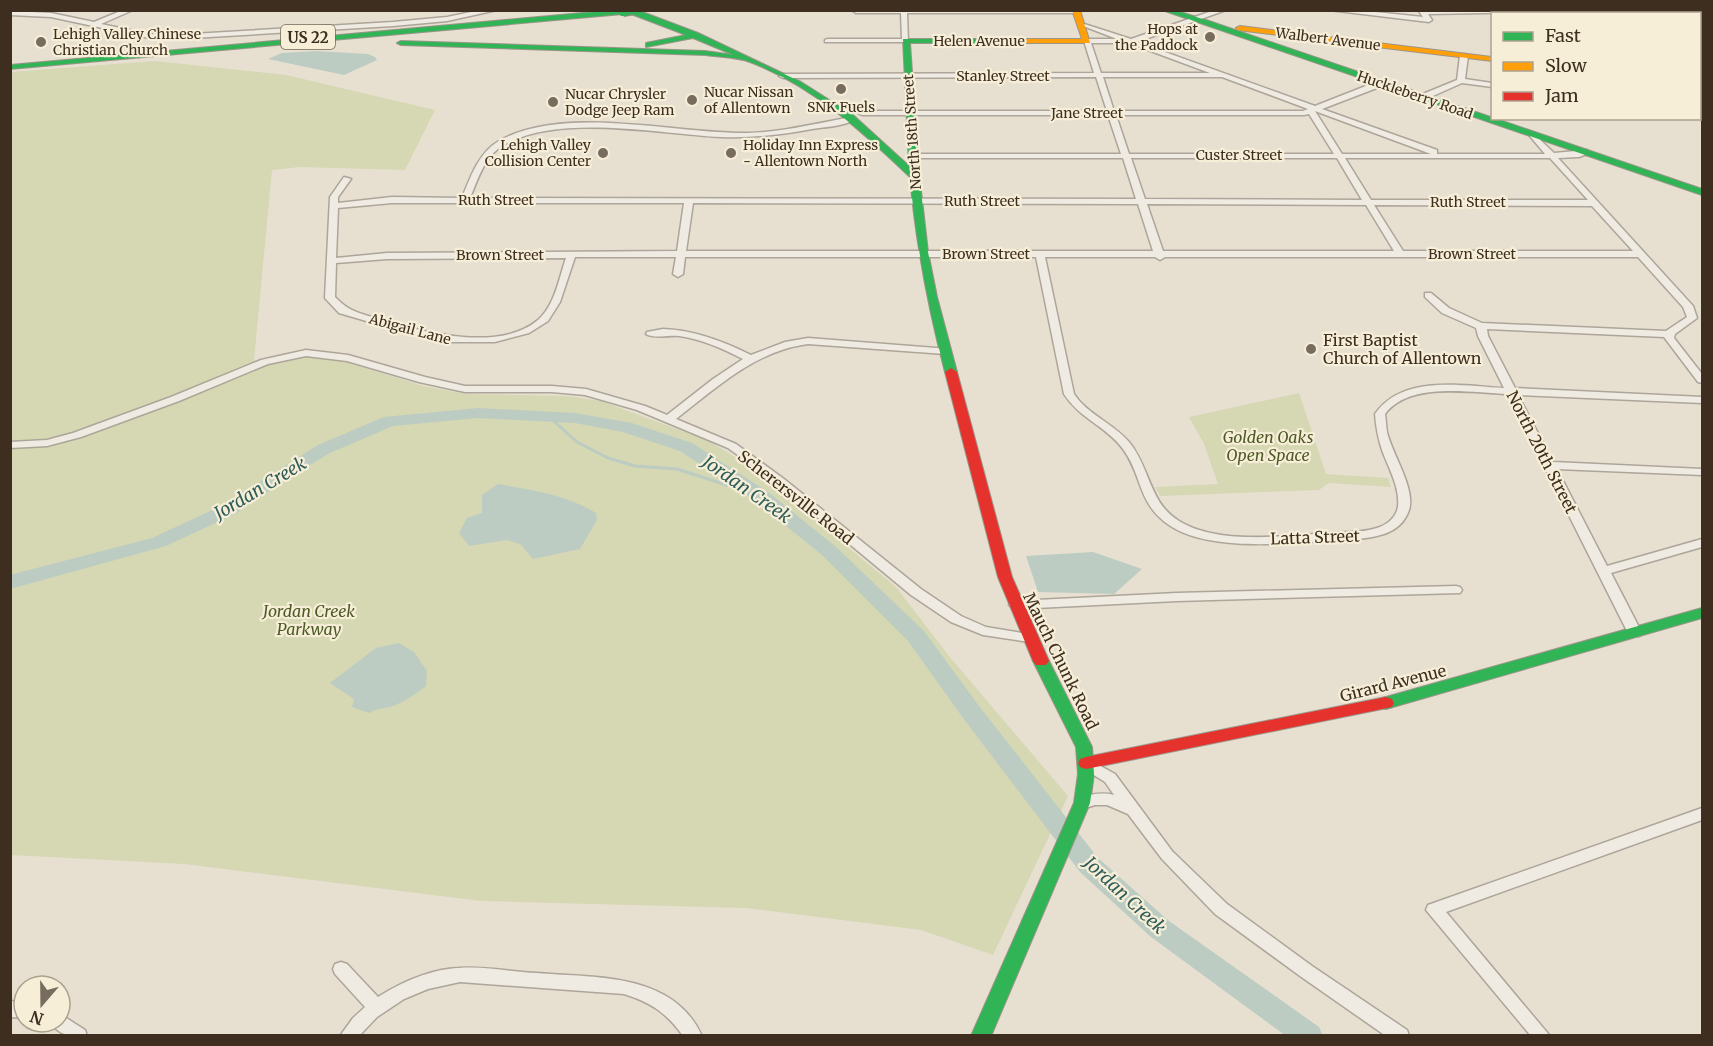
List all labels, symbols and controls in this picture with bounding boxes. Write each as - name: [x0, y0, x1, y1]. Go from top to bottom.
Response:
- legend: [1491, 12, 1701, 120]
- place label: Hops at the Paddock: [1115, 20, 1199, 54]
- street label: Walbert Avenue: [1274, 24, 1381, 54]
- text: Fast: [1545, 24, 1581, 47]
- place label: Lehigh Valley Chinese Christian Church: [53, 25, 201, 59]
- road number: US 22: [281, 25, 335, 49]
- marker: Hops at the Paddock: [1203, 30, 1217, 44]
- street label: Helen Avenue: [933, 32, 1025, 50]
- marker: Lehigh Valley Chinese Christian Church: [34, 35, 48, 49]
- text: Slow: [1545, 54, 1588, 77]
- street label: Stanley Street: [956, 67, 1050, 85]
- street label: Huckleberry Road: [1355, 67, 1476, 123]
- street label: North 18th Street: [899, 73, 925, 190]
- marker: SNK Fuels: [834, 82, 848, 96]
- place label: Nucar Nissan of Allentown: [704, 83, 793, 117]
- text: Jam: [1544, 84, 1579, 107]
- place label: Nucar Chrysler Dodge Jeep Ram: [565, 85, 675, 119]
- marker: Nucar Nissan of Allentown: [685, 93, 699, 107]
- marker: Nucar Chrysler Dodge Jeep Ram: [546, 95, 560, 109]
- place label: SNK Fuels: [807, 98, 875, 116]
- street label: Jane Street: [1050, 104, 1124, 122]
- place label: Lehigh Valley Collision Center: [485, 136, 592, 170]
- place label: Holiday Inn Express - Allentown North: [743, 136, 878, 170]
- marker: Lehigh Valley Collision Center: [596, 146, 610, 160]
- marker: Holiday Inn Express - Allentown North: [724, 146, 738, 160]
- street label: Custer Street: [1196, 146, 1283, 164]
- street label: Ruth Street: [458, 191, 535, 209]
- street label: Ruth Street: [944, 192, 1021, 210]
- street label: Ruth Street: [1430, 193, 1507, 211]
- street label: Brown Street: [942, 245, 1031, 263]
- street label: Brown Street: [1428, 245, 1517, 263]
- street label: Brown Street: [456, 246, 545, 264]
- street label: Abigail Lane: [366, 309, 453, 349]
- place label: First Baptist Church of Allentown: [1323, 330, 1482, 368]
- marker: First Baptist Church of Allentown: [1304, 342, 1318, 356]
- street label: North 20th Street: [1502, 387, 1582, 517]
- park label: Golden Oaks Open Space: [1223, 427, 1314, 465]
- street label: Scherersville Road: [734, 446, 858, 549]
- water label: Jordan Creek: [696, 449, 796, 528]
- water label: Jordan Creek: [208, 451, 310, 525]
- street label: Latta Street: [1270, 525, 1361, 549]
- street label: Mauch Chunk Road: [1019, 589, 1103, 733]
- park label: Jordan Creek Parkway: [261, 601, 355, 639]
- street label: Girard Avenue: [1338, 660, 1448, 706]
- water label: Jordan Creek: [1078, 850, 1171, 939]
- north arrow: [12, 974, 72, 1034]
- text: N: [27, 1006, 46, 1030]

